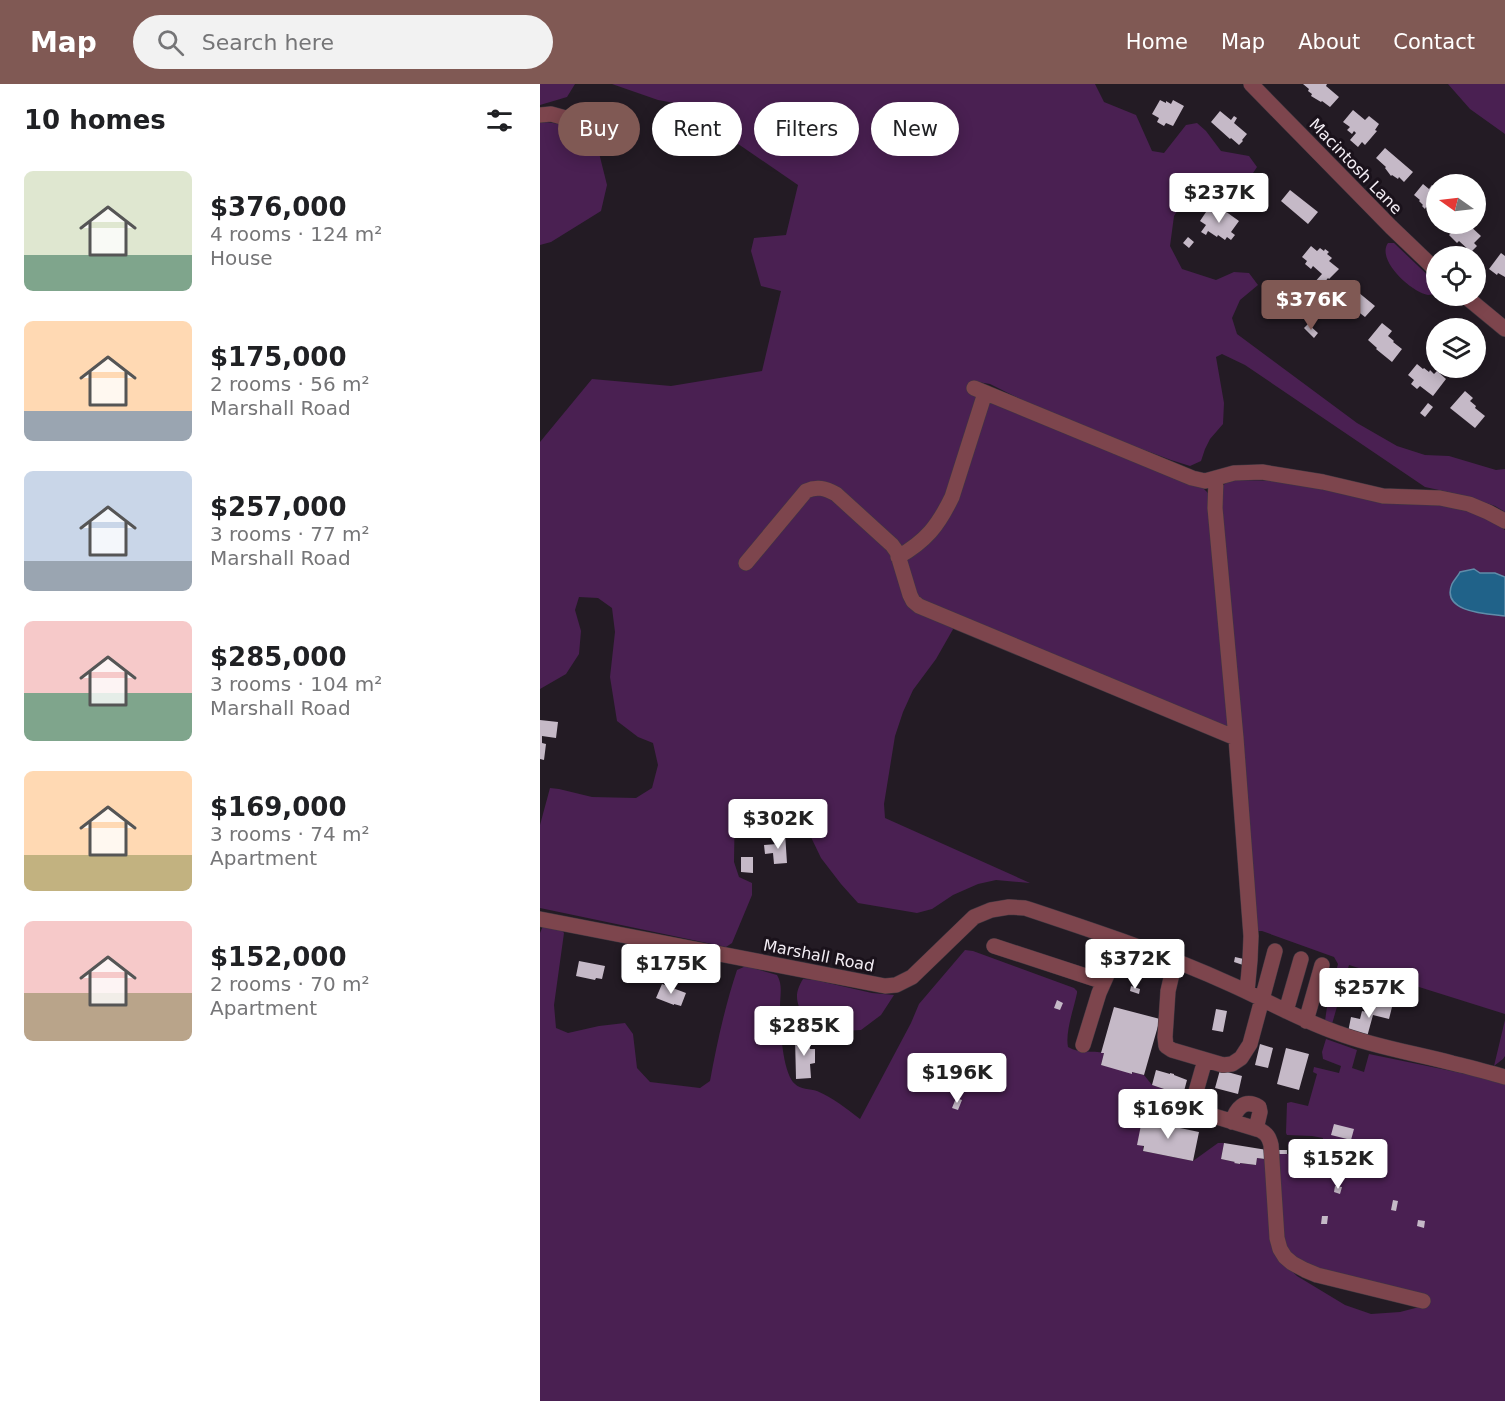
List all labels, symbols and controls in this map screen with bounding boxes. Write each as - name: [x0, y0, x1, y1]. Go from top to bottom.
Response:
- search box: [133, 15, 553, 69]
- text: Map: [30, 26, 97, 59]
- icon: search: [154, 26, 187, 59]
- text: Search here: [202, 30, 334, 55]
- text: Home: [1126, 30, 1188, 54]
- text: Map: [1221, 30, 1265, 54]
- text: About: [1298, 30, 1360, 54]
- text: Contact: [1393, 30, 1475, 54]
- chip: Buy: [558, 102, 640, 156]
- chip: Rent: [652, 102, 742, 156]
- chip: Filters: [754, 102, 859, 156]
- chip: New: [871, 102, 959, 156]
- icon: filters: [483, 104, 516, 137]
- text: 10 homes: [24, 105, 166, 135]
- street label: Macintosh Lane: [1305, 115, 1406, 218]
- pin: $237K: [1177, 173, 1261, 224]
- north arrow: [1426, 174, 1486, 234]
- map controls: [1426, 174, 1486, 378]
- text: $237K: [1183, 180, 1255, 204]
- text: $376,000: [210, 192, 347, 222]
- icon: home: [72, 195, 144, 267]
- text: 4 rooms · 124 m²: [210, 222, 382, 246]
- text: House: [210, 246, 273, 270]
- button: locate: [1426, 246, 1486, 306]
- pin: $376K: [1269, 280, 1353, 331]
- text: $376K: [1275, 287, 1347, 311]
- button: layers: [1426, 318, 1486, 378]
- text: $175,000: [210, 342, 347, 372]
- icon: home: [72, 345, 144, 417]
- text: 2 rooms · 56 m²: [210, 372, 370, 396]
- text: Marshall Road: [210, 396, 351, 420]
- text: $257,000: [210, 492, 347, 522]
- icon: home: [72, 495, 144, 567]
- text: 3 rooms · 77 m²: [210, 522, 370, 546]
- text: Marshall Road: [210, 546, 351, 570]
- text: $285,000: [210, 642, 347, 672]
- icon: home: [72, 645, 144, 717]
- text: 3 rooms · 104 m²: [210, 672, 382, 696]
- text: Marshall Road: [210, 696, 351, 720]
- text: $169,000: [210, 792, 347, 822]
- icon: home: [72, 795, 144, 867]
- pin: $302K: [736, 799, 820, 850]
- text: $302K: [742, 806, 814, 830]
- text: 3 rooms · 74 m²: [210, 822, 370, 846]
- text: Apartment: [210, 846, 317, 870]
- street label: Marshall Road: [762, 935, 876, 976]
- pin: $372K: [1093, 939, 1177, 990]
- text: $152,000: [210, 942, 347, 972]
- pin: $175K: [629, 944, 713, 995]
- icon: home: [72, 945, 144, 1017]
- text: $372K: [1099, 946, 1171, 970]
- text: $175K: [635, 951, 707, 975]
- pin: $257K: [1327, 968, 1411, 1019]
- text: 2 rooms · 70 m²: [210, 972, 370, 996]
- text: $257K: [1333, 975, 1405, 999]
- text: Apartment: [210, 996, 317, 1020]
- pin: $285K: [762, 1006, 846, 1057]
- text: $285K: [768, 1013, 840, 1037]
- pin: $196K: [915, 1053, 999, 1104]
- text: $196K: [921, 1060, 993, 1084]
- pin: $169K: [1126, 1089, 1210, 1140]
- text: $169K: [1132, 1096, 1204, 1120]
- pin: $152K: [1296, 1139, 1380, 1190]
- text: $152K: [1302, 1146, 1374, 1170]

